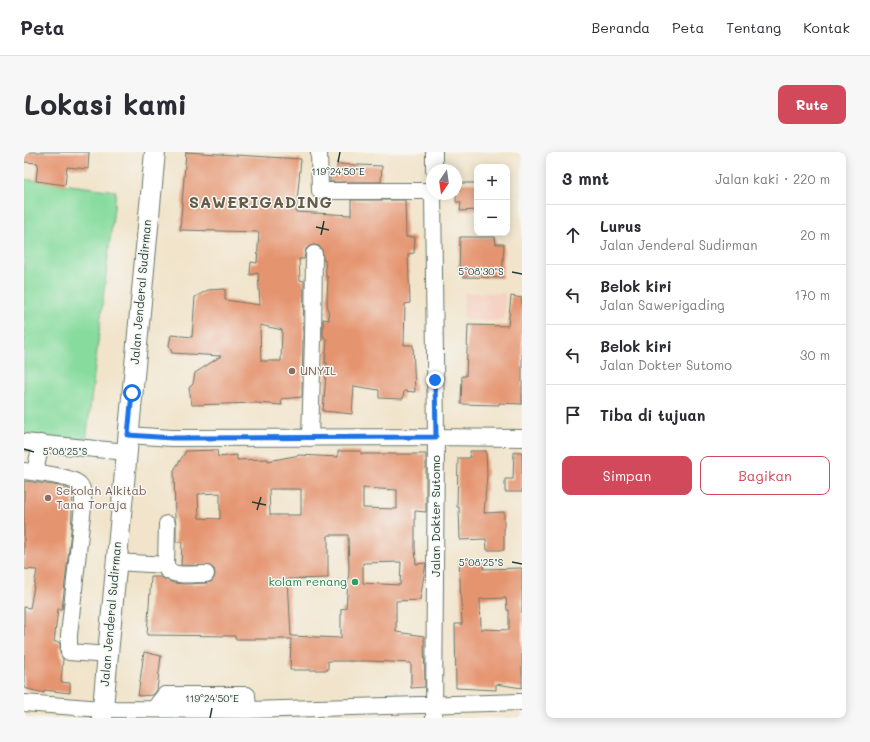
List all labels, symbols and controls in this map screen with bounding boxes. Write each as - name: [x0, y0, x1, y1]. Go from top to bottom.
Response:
- text: Peta: [20, 15, 64, 40]
- text: Beranda: [592, 18, 650, 37]
- text: Peta: [672, 18, 704, 37]
- text: Tentang: [726, 18, 781, 37]
- text: Kontak: [803, 18, 850, 37]
- button: Rute: [778, 85, 846, 124]
- text: Lokasi kami: [24, 86, 187, 122]
- text: 119°24'50"E: [311, 164, 365, 178]
- north arrow: [426, 164, 462, 200]
- map controls: [474, 164, 510, 236]
- button: +: [474, 164, 510, 200]
- text: 3 mnt: [562, 167, 609, 189]
- text: Jalan kaki · 220 m: [715, 170, 830, 187]
- district label: SAWERIGADING: [189, 191, 333, 212]
- button: −: [474, 200, 510, 236]
- text: Lurus: [600, 216, 641, 236]
- street label: Jalan Jenderal Sudirman: [126, 219, 154, 365]
- icon: ahead: [562, 224, 584, 246]
- text: 20 m: [800, 226, 830, 243]
- text: Jalan Jenderal Sudirman: [600, 236, 758, 253]
- text: 5°08'30"S: [458, 264, 504, 278]
- text: Belok kiri: [600, 276, 672, 296]
- icon: left: [562, 284, 584, 306]
- text: 170 m: [794, 286, 830, 303]
- text: Jalan Sawerigading: [600, 296, 725, 313]
- text: Belok kiri: [600, 336, 672, 356]
- icon: left: [562, 344, 584, 366]
- text: 30 m: [800, 346, 830, 363]
- text: Jalan Dokter Sutomo: [600, 356, 732, 373]
- place label: UNYIL: [300, 362, 337, 378]
- marker: UNYIL: [287, 366, 297, 376]
- route end: [426, 371, 444, 389]
- route start: [123, 384, 141, 402]
- icon: arrive: [562, 404, 584, 426]
- text: Tiba di tujuan: [600, 405, 705, 425]
- text: 5°08'25"S: [43, 444, 88, 458]
- street label: Jalan Dokter Sutomo: [427, 455, 443, 577]
- button: Simpan: [562, 456, 692, 495]
- button: Bagikan: [700, 456, 830, 495]
- place label: Sekolah Alkitab Tana Toraja: [56, 482, 147, 512]
- marker: Sekolah Alkitab Tana Toraja: [43, 493, 53, 503]
- street label: Jalan Jenderal Sudirman: [96, 541, 124, 687]
- text: 5°08'25"S: [459, 555, 504, 569]
- place label: kolam renang: [268, 573, 347, 589]
- marker: kolam renang: [350, 577, 360, 587]
- text: 119°24'50"E: [185, 691, 239, 705]

